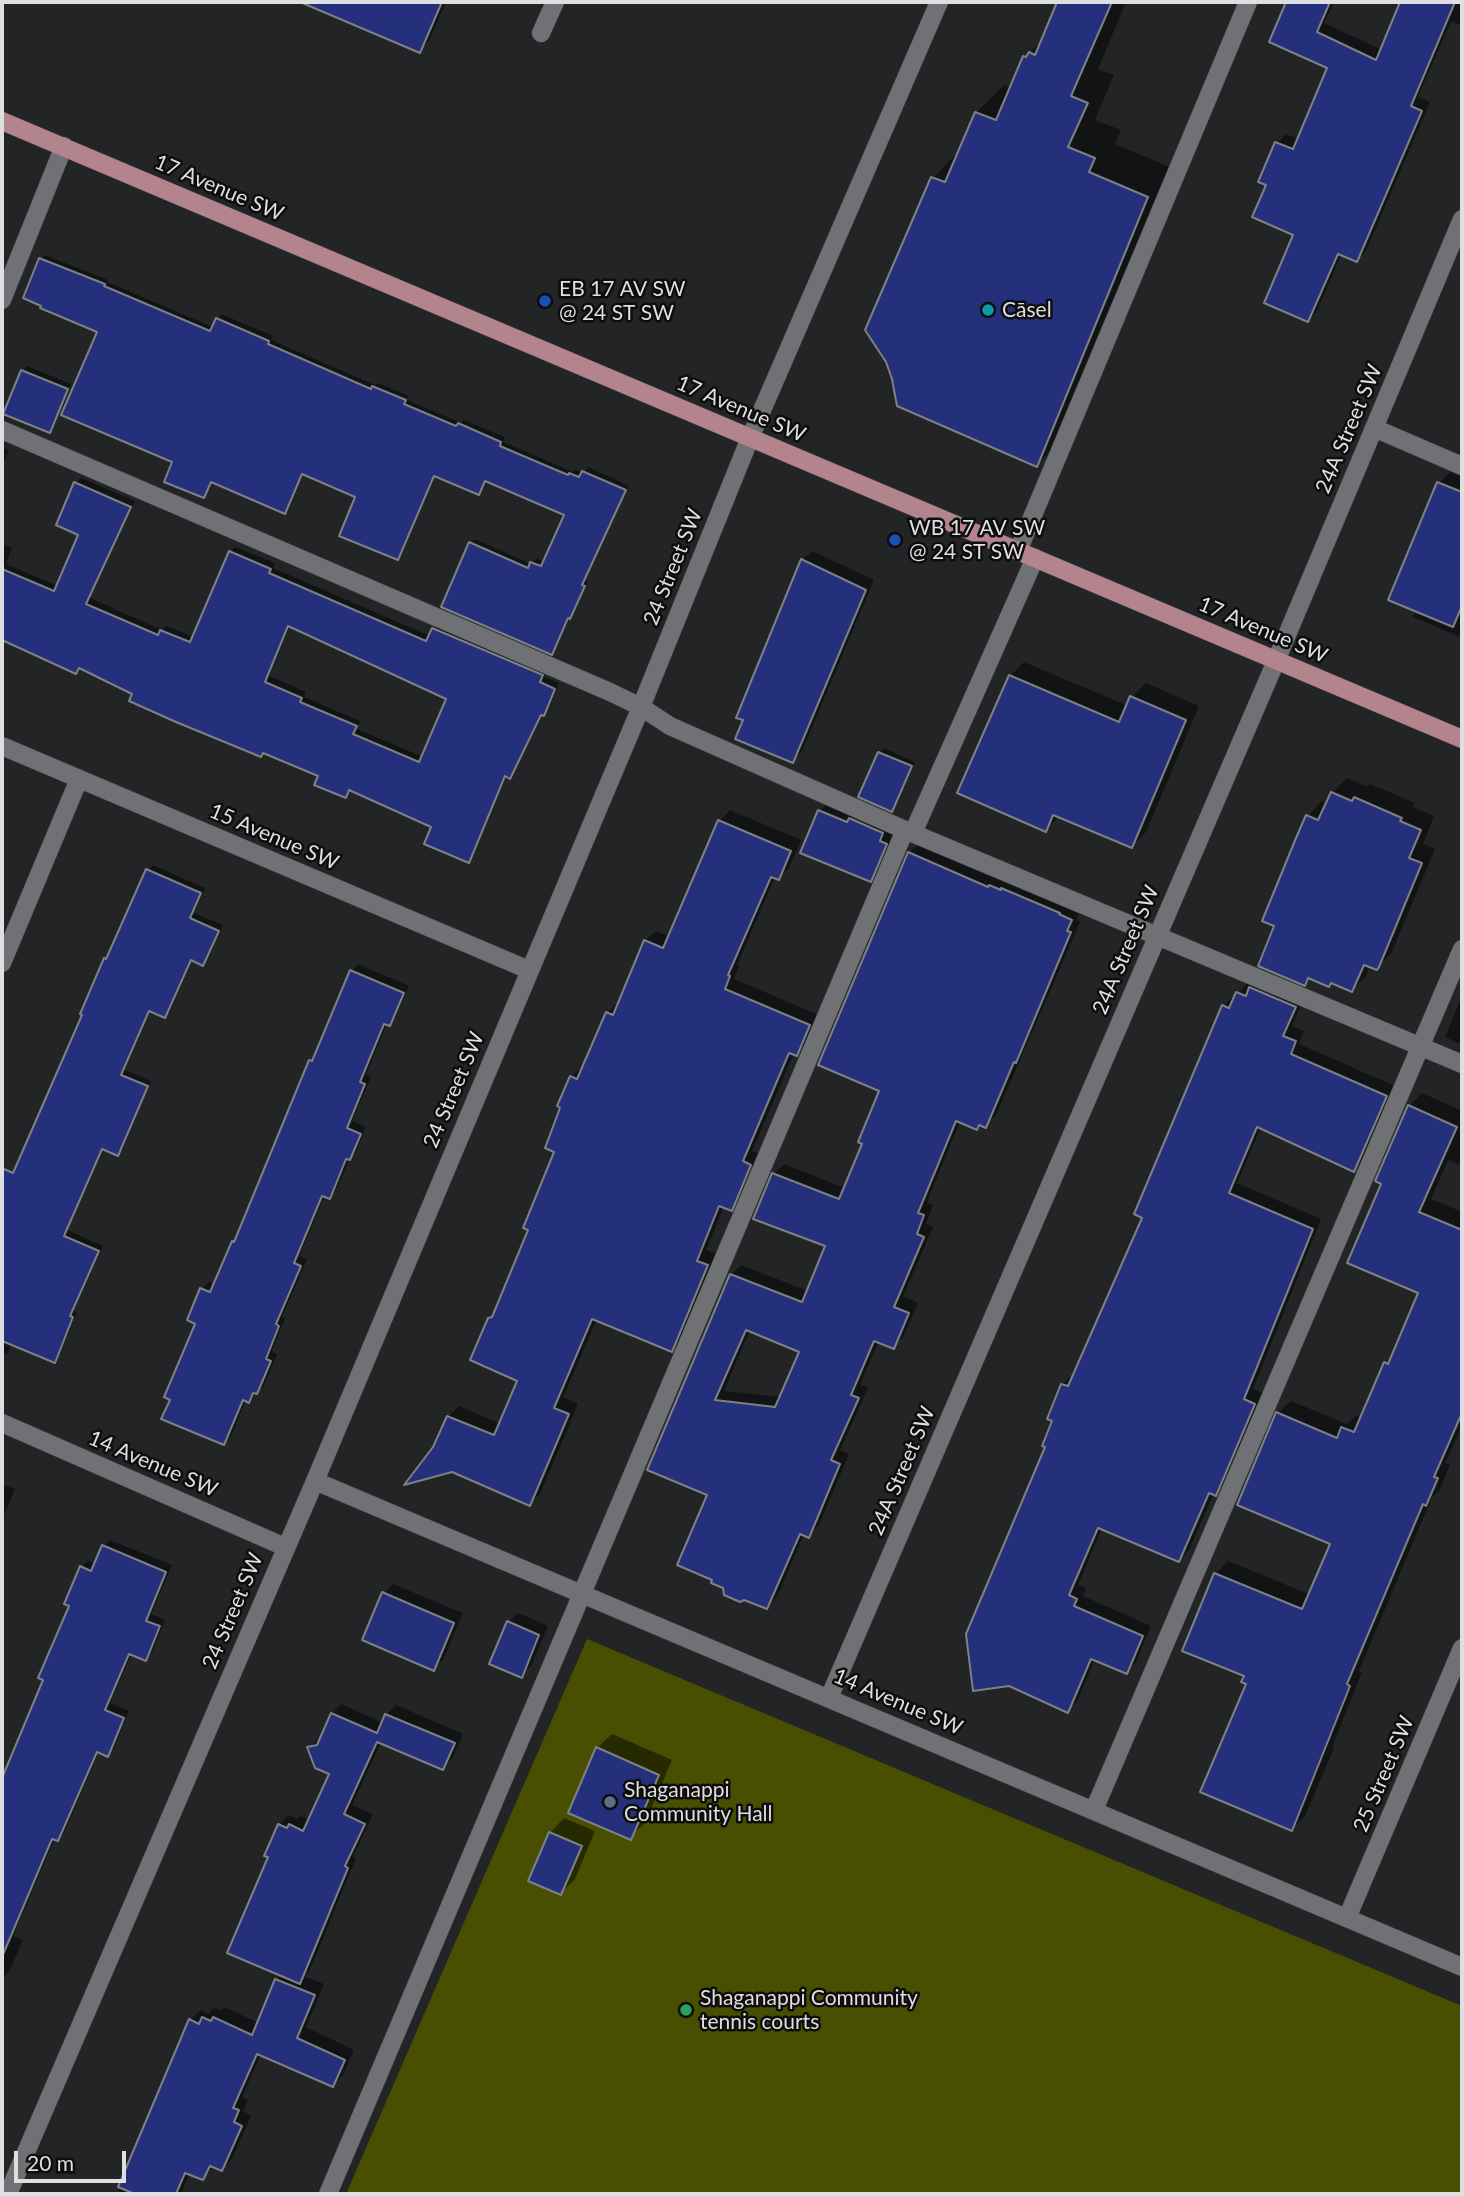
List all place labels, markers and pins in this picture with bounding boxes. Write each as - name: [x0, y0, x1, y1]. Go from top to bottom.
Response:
- place label: EB 17 AV SW @ 24 ST SW: [559, 276, 686, 326]
- marker: EB 17 AV SW @ 24 ST SW: [537, 293, 553, 309]
- place label: Cāsel: [1002, 297, 1052, 323]
- marker: Cāsel: [980, 302, 996, 318]
- place label: WB 17 AV SW @ 24 ST SW: [909, 515, 1045, 565]
- marker: WB 17 AV SW @ 24 ST SW: [887, 532, 903, 548]
- place label: Shaganappi Community Hall: [624, 1777, 773, 1827]
- marker: Shaganappi Community Hall: [602, 1794, 618, 1810]
- place label: Shaganappi Community tennis courts: [700, 1985, 918, 2035]
- marker: Shaganappi Community tennis courts: [678, 2002, 694, 2018]

